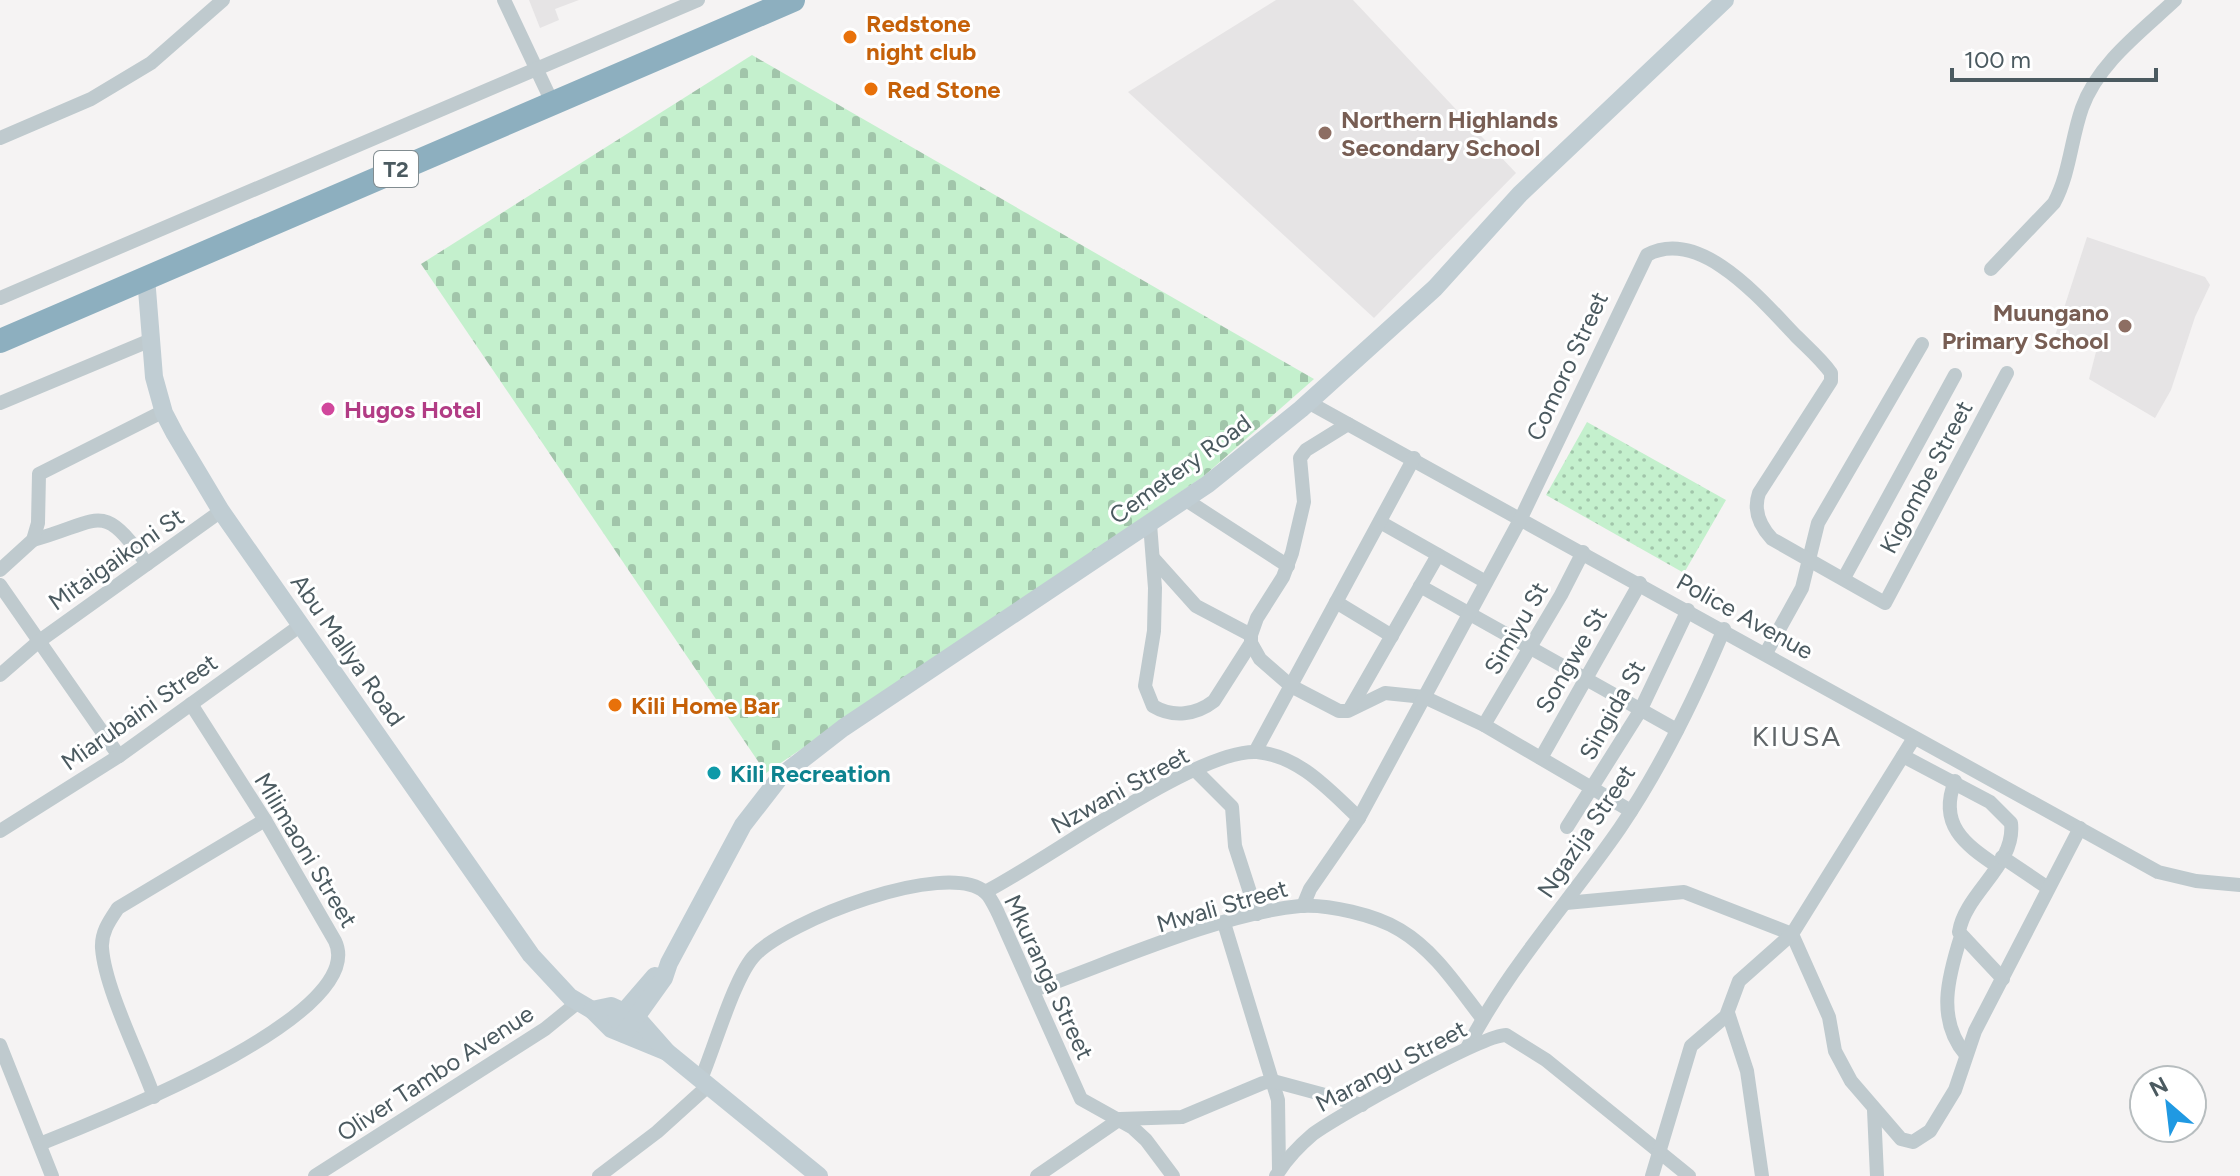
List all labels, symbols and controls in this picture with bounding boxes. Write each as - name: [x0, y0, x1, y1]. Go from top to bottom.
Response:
- place label: Redstone night club: [866, 9, 976, 66]
- marker: Redstone night club: [841, 28, 859, 46]
- scale bar: [1952, 32, 2156, 82]
- text: 100 m: [1964, 45, 2031, 74]
- place label: Red Stone: [887, 75, 1001, 104]
- marker: Red Stone: [862, 80, 880, 98]
- place label: Northern Highlands Secondary School: [1341, 105, 1558, 162]
- marker: Northern Highlands Secondary School: [1316, 124, 1334, 142]
- road number: T2: [374, 151, 418, 187]
- street label: Comoro Street: [1520, 287, 1614, 445]
- place label: Muungano Primary School: [1942, 298, 2109, 355]
- marker: Muungano Primary School: [2116, 317, 2134, 335]
- place label: Hugos Hotel: [344, 395, 481, 424]
- street label: Kigombe Street: [1874, 396, 1978, 558]
- marker: Hugos Hotel: [319, 400, 337, 418]
- street label: Cemetery Road: [1104, 408, 1256, 530]
- street label: Mitaigaikoni St: [43, 502, 189, 616]
- street label: Police Avenue: [1672, 567, 1818, 665]
- street label: Abu Mallya Road: [285, 569, 411, 731]
- street label: Simiyu St: [1478, 577, 1554, 679]
- street label: Songwe St: [1529, 602, 1613, 718]
- street label: Miarubaini Street: [55, 647, 223, 777]
- street label: Singida St: [1573, 655, 1651, 765]
- place label: Kili Home Bar: [631, 691, 780, 720]
- marker: Kili Home Bar: [606, 696, 624, 714]
- district label: KIUSA: [1752, 719, 1842, 753]
- street label: Nzwani Street: [1046, 740, 1194, 840]
- place label: Kili Recreation: [730, 759, 891, 788]
- street label: Ngazija Street: [1531, 759, 1641, 903]
- marker: Kili Recreation: [705, 764, 723, 782]
- street label: Milimaoni Street: [248, 767, 364, 933]
- street label: Mwali Street: [1153, 873, 1291, 939]
- street label: Mkuranga Street: [998, 890, 1100, 1064]
- street label: Oliver Tambo Avenue: [331, 999, 539, 1147]
- street label: Marangu Street: [1311, 1014, 1471, 1118]
- north arrow: [2128, 1064, 2208, 1144]
- text: N: [2145, 1071, 2173, 1103]

